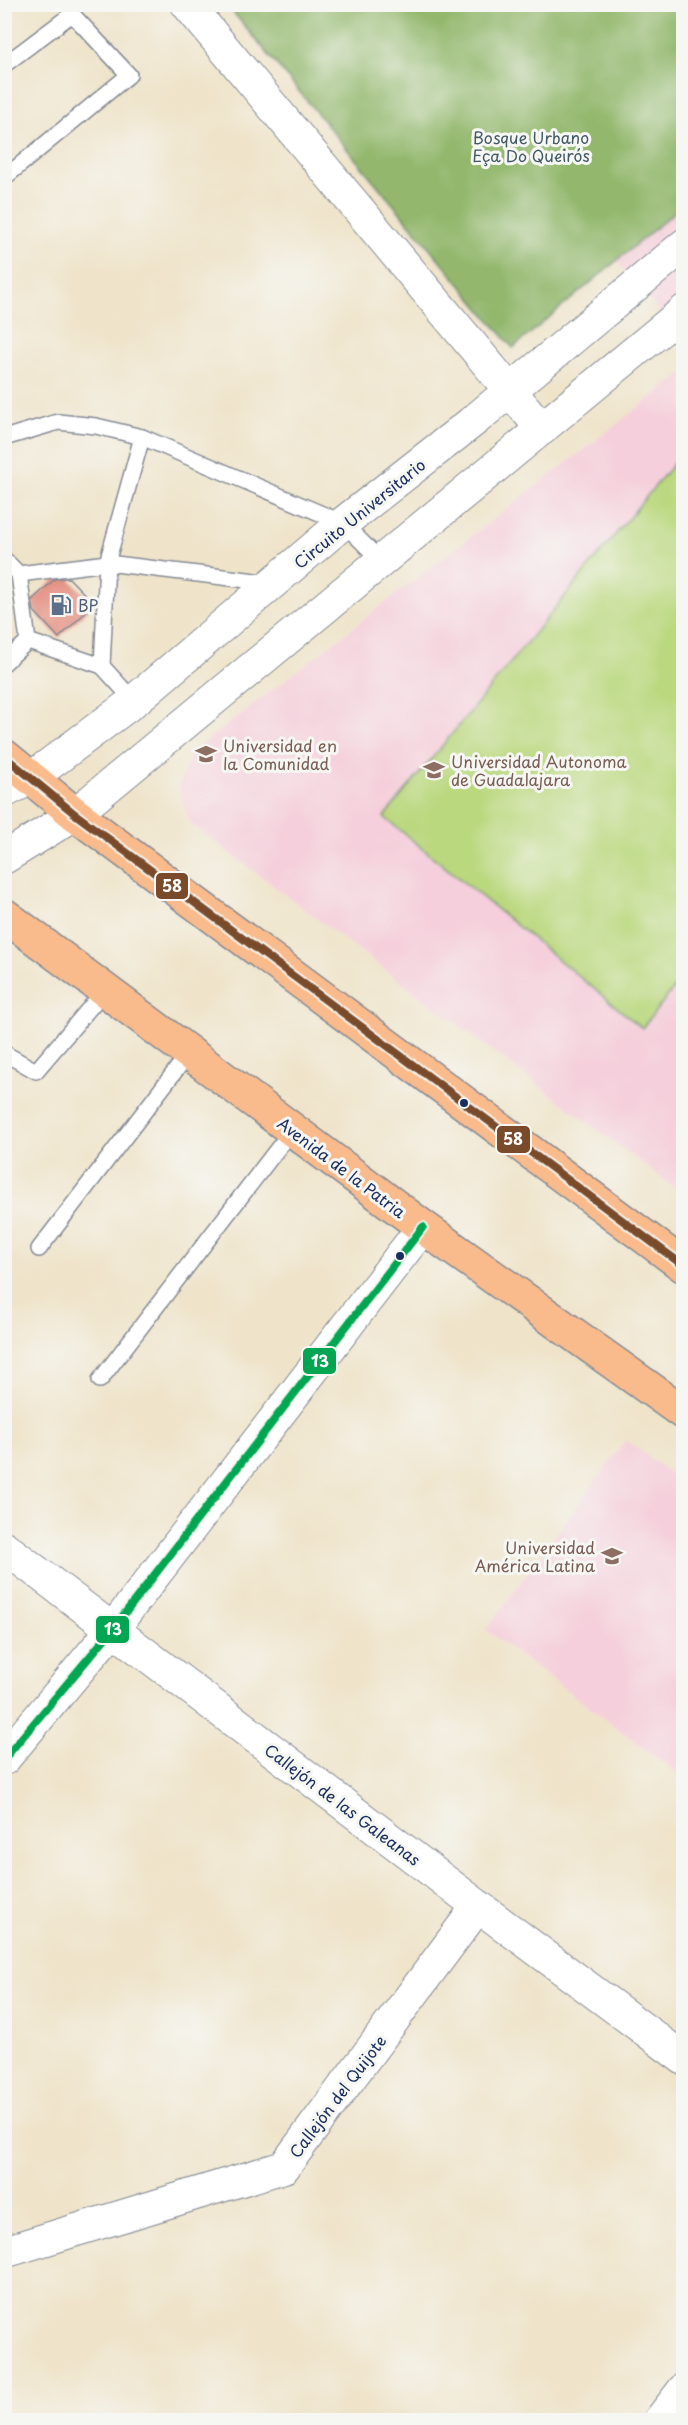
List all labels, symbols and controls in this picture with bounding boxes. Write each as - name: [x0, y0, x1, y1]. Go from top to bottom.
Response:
- park label: Bosque Urbano Eça Do Queirós: [472, 125, 590, 167]
- street label: Circuito Universitario: [288, 452, 430, 574]
- fuel station icon: BP: [49, 593, 73, 617]
- place label: BP: [78, 593, 99, 617]
- place label: Universidad en la Comunidad: [223, 733, 337, 775]
- school or university icon: Universidad en la Comunidad: [194, 742, 218, 766]
- place label: Universidad Autonoma de Guadalajara: [451, 749, 626, 791]
- school or university icon: Universidad Autonoma de Guadalajara: [422, 758, 446, 782]
- line badge: 58: [155, 872, 189, 900]
- text: 58: [162, 873, 182, 897]
- unlabelled marker: [458, 1097, 470, 1109]
- street label: Avenida de la Patria: [273, 1111, 411, 1223]
- line badge: 58: [496, 1125, 531, 1154]
- text: 58: [503, 1126, 523, 1150]
- unlabelled marker: [394, 1250, 406, 1262]
- line badge: 13: [302, 1347, 337, 1375]
- text: 13: [311, 1348, 329, 1372]
- place label: Universidad América Latina: [475, 1535, 596, 1577]
- school or university icon: Universidad América Latina: [600, 1544, 624, 1568]
- line badge: 13: [95, 1615, 130, 1644]
- text: 13: [104, 1616, 122, 1640]
- street label: Callejón de las Galeanas: [260, 1737, 426, 1871]
- street label: Callejón del Quijote: [283, 2030, 391, 2162]

